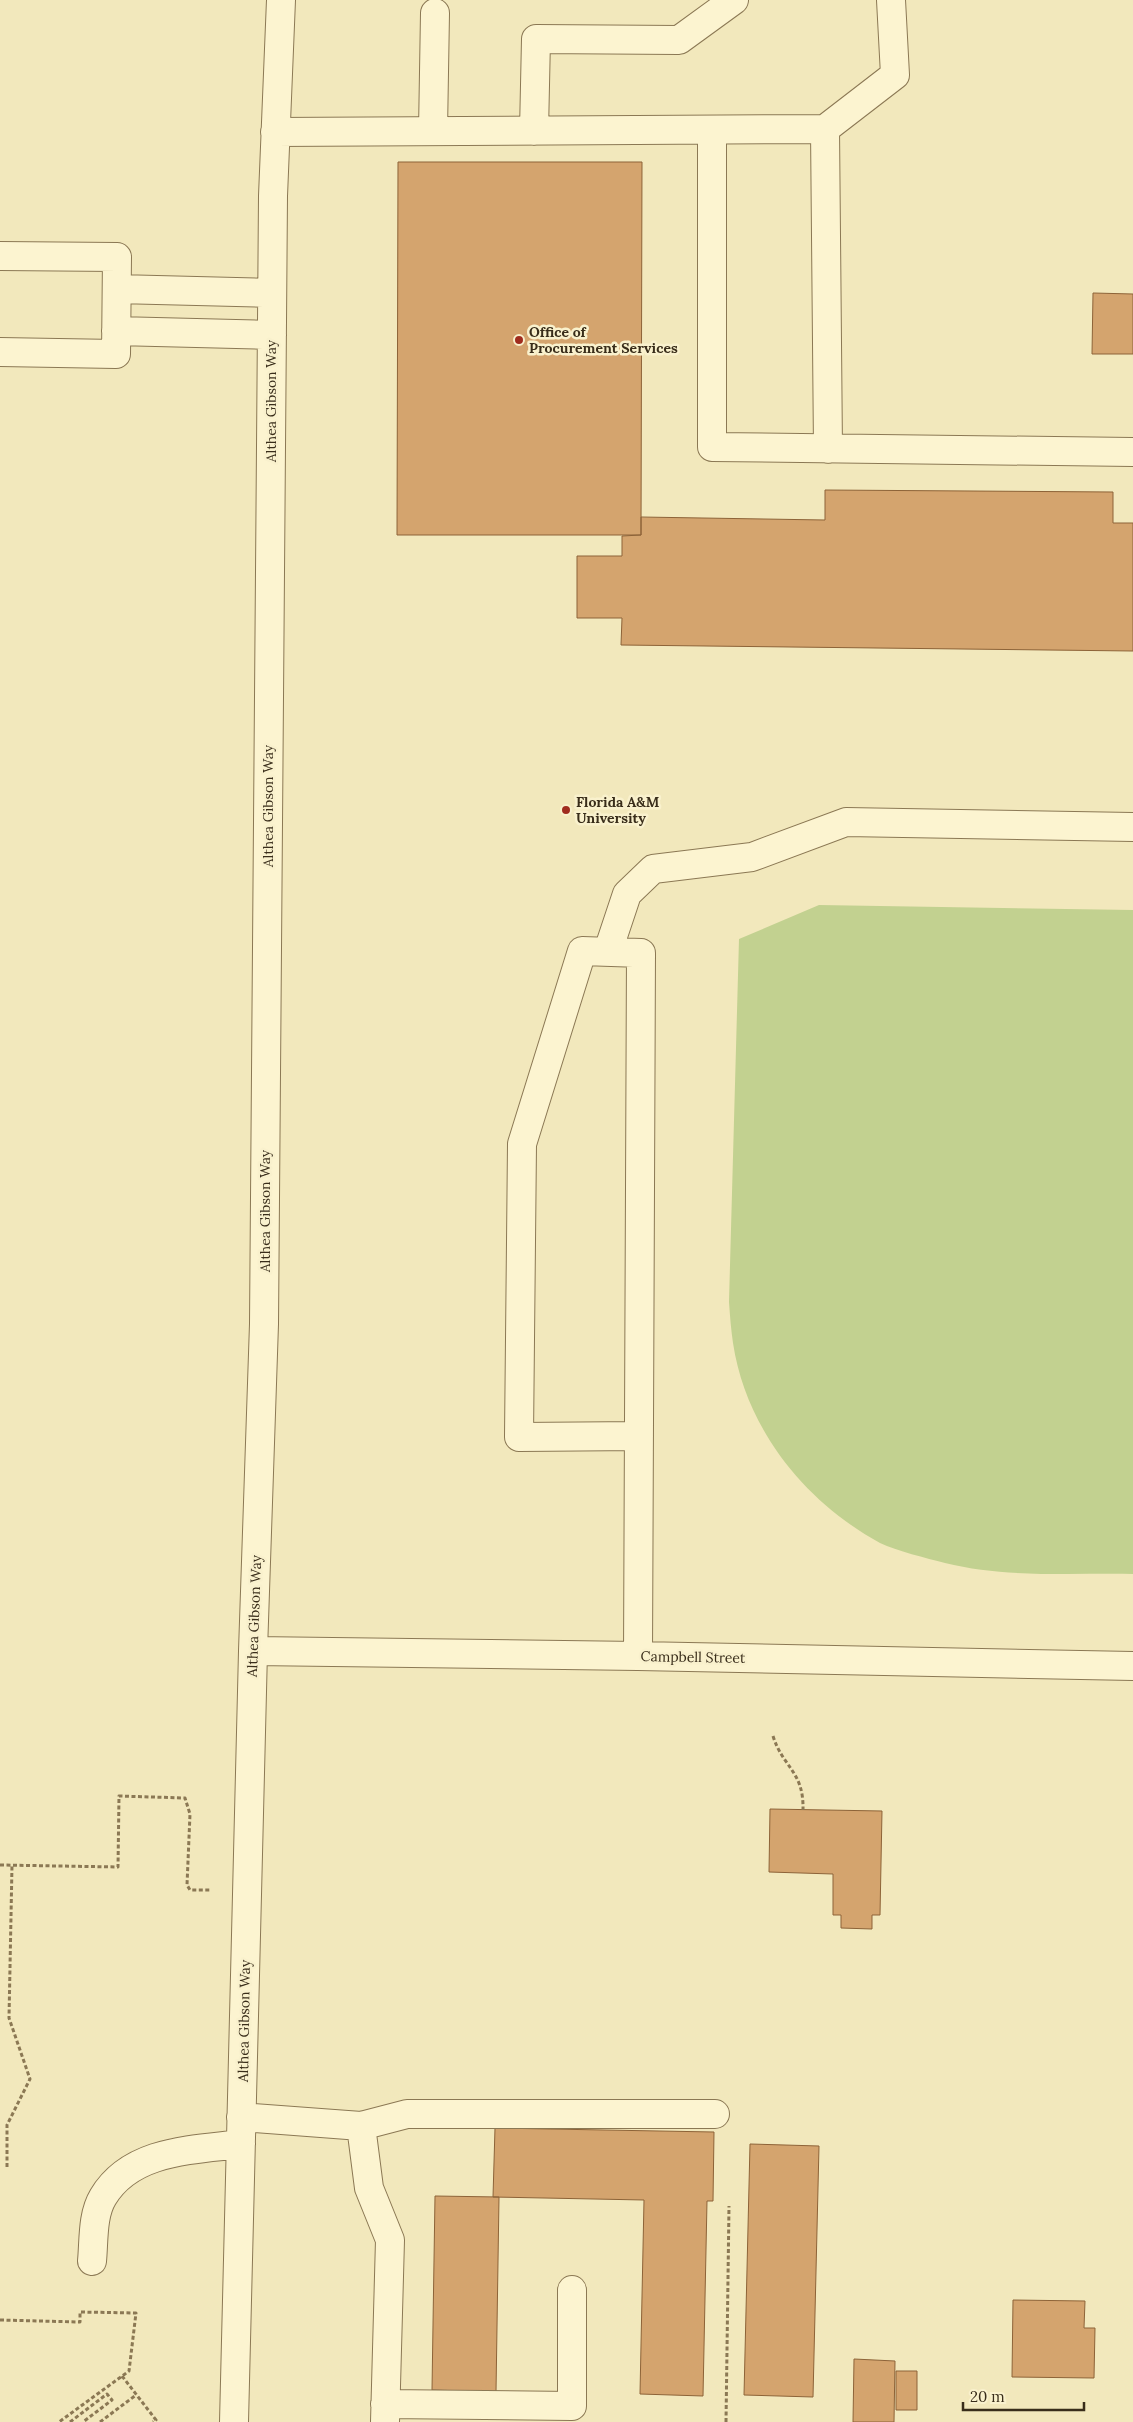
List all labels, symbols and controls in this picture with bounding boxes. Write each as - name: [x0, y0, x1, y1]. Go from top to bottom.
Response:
- place label: Office of Procurement Services: [529, 323, 678, 357]
- marker: Office of Procurement Services: [513, 334, 525, 346]
- street label: Althea Gibson Way: [262, 339, 280, 463]
- street label: Althea Gibson Way: [259, 744, 277, 868]
- place label: Florida A&M University: [576, 793, 660, 827]
- marker: Florida A&M University: [560, 804, 572, 816]
- street label: Althea Gibson Way: [256, 1149, 274, 1273]
- street label: Althea Gibson Way: [243, 1554, 265, 1678]
- street label: Campbell Street: [641, 1647, 746, 1667]
- street label: Althea Gibson Way: [234, 1959, 254, 2083]
- scale bar: [963, 2380, 1084, 2412]
- text: 20 m: [970, 2387, 1005, 2406]

